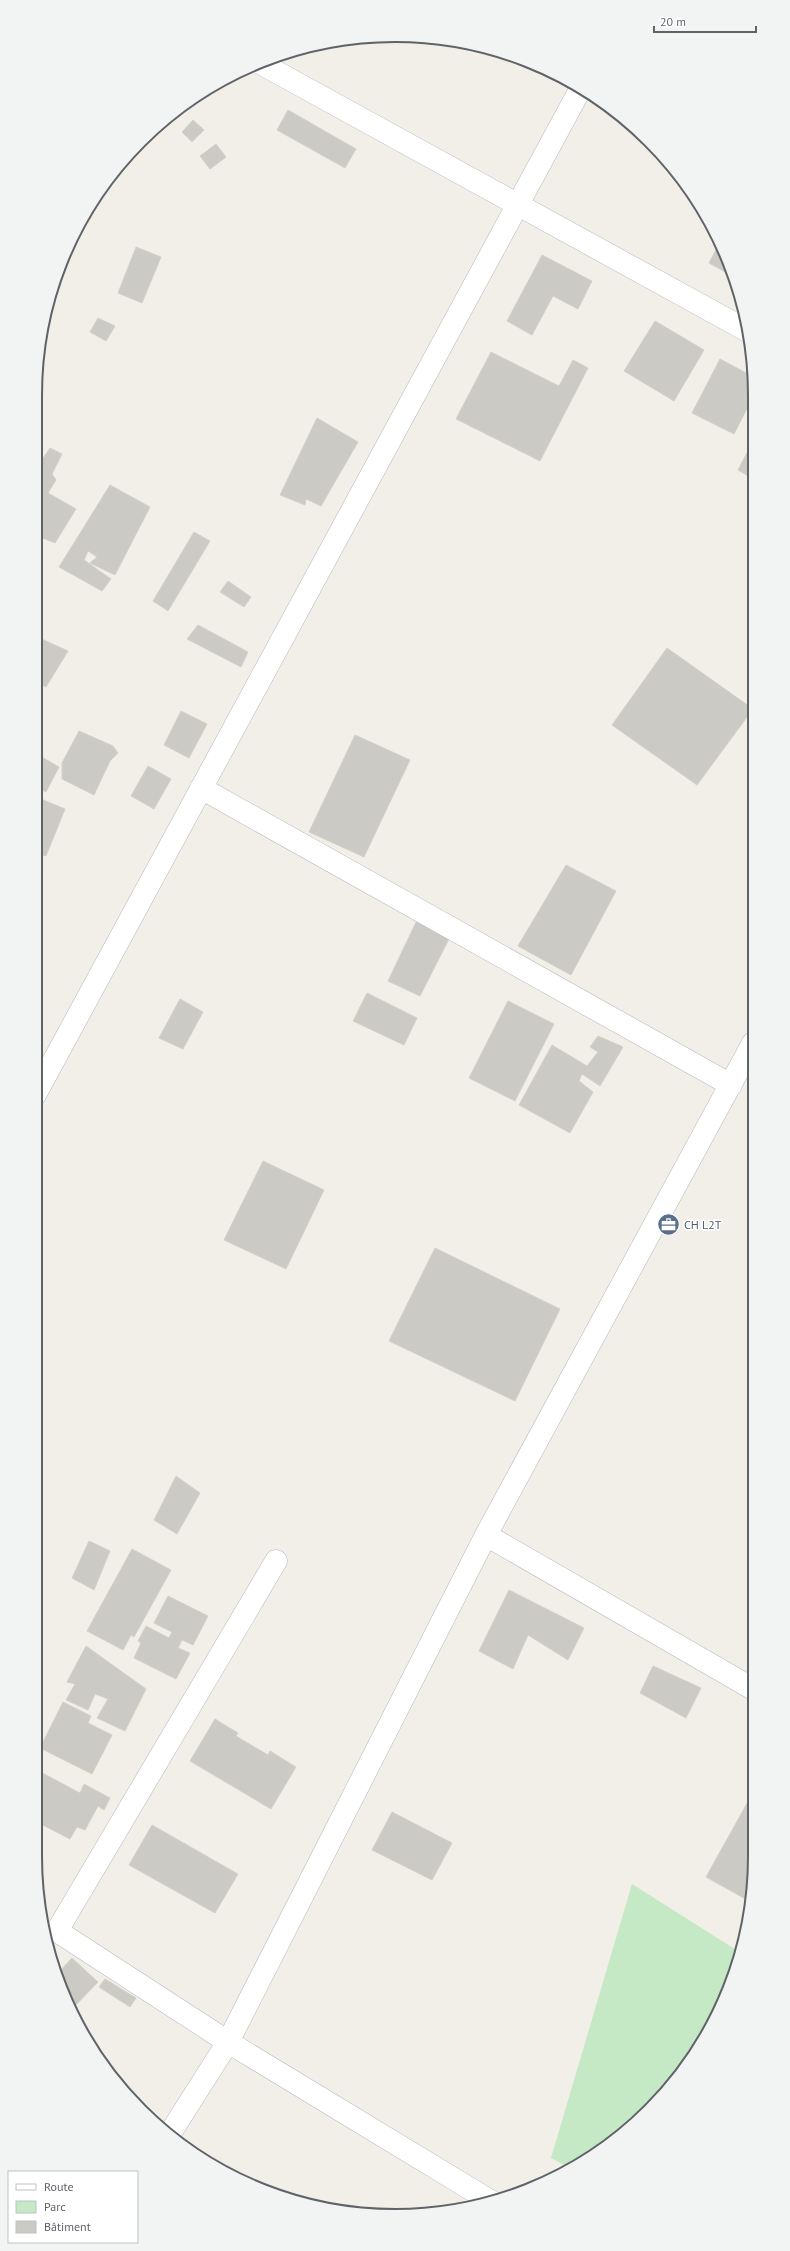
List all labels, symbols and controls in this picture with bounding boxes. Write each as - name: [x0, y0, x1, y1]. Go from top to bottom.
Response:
- scale bar: [654, 8, 756, 34]
- text: 20 m: [660, 14, 686, 29]
- office icon: CH L2T: [655, 1211, 681, 1237]
- place label: CH L2T: [684, 1217, 722, 1232]
- legend: [8, 2171, 138, 2243]
- text: Route: [44, 2179, 74, 2194]
- text: Parc: [44, 2199, 66, 2214]
- text: Bâtiment: [44, 2219, 91, 2234]

